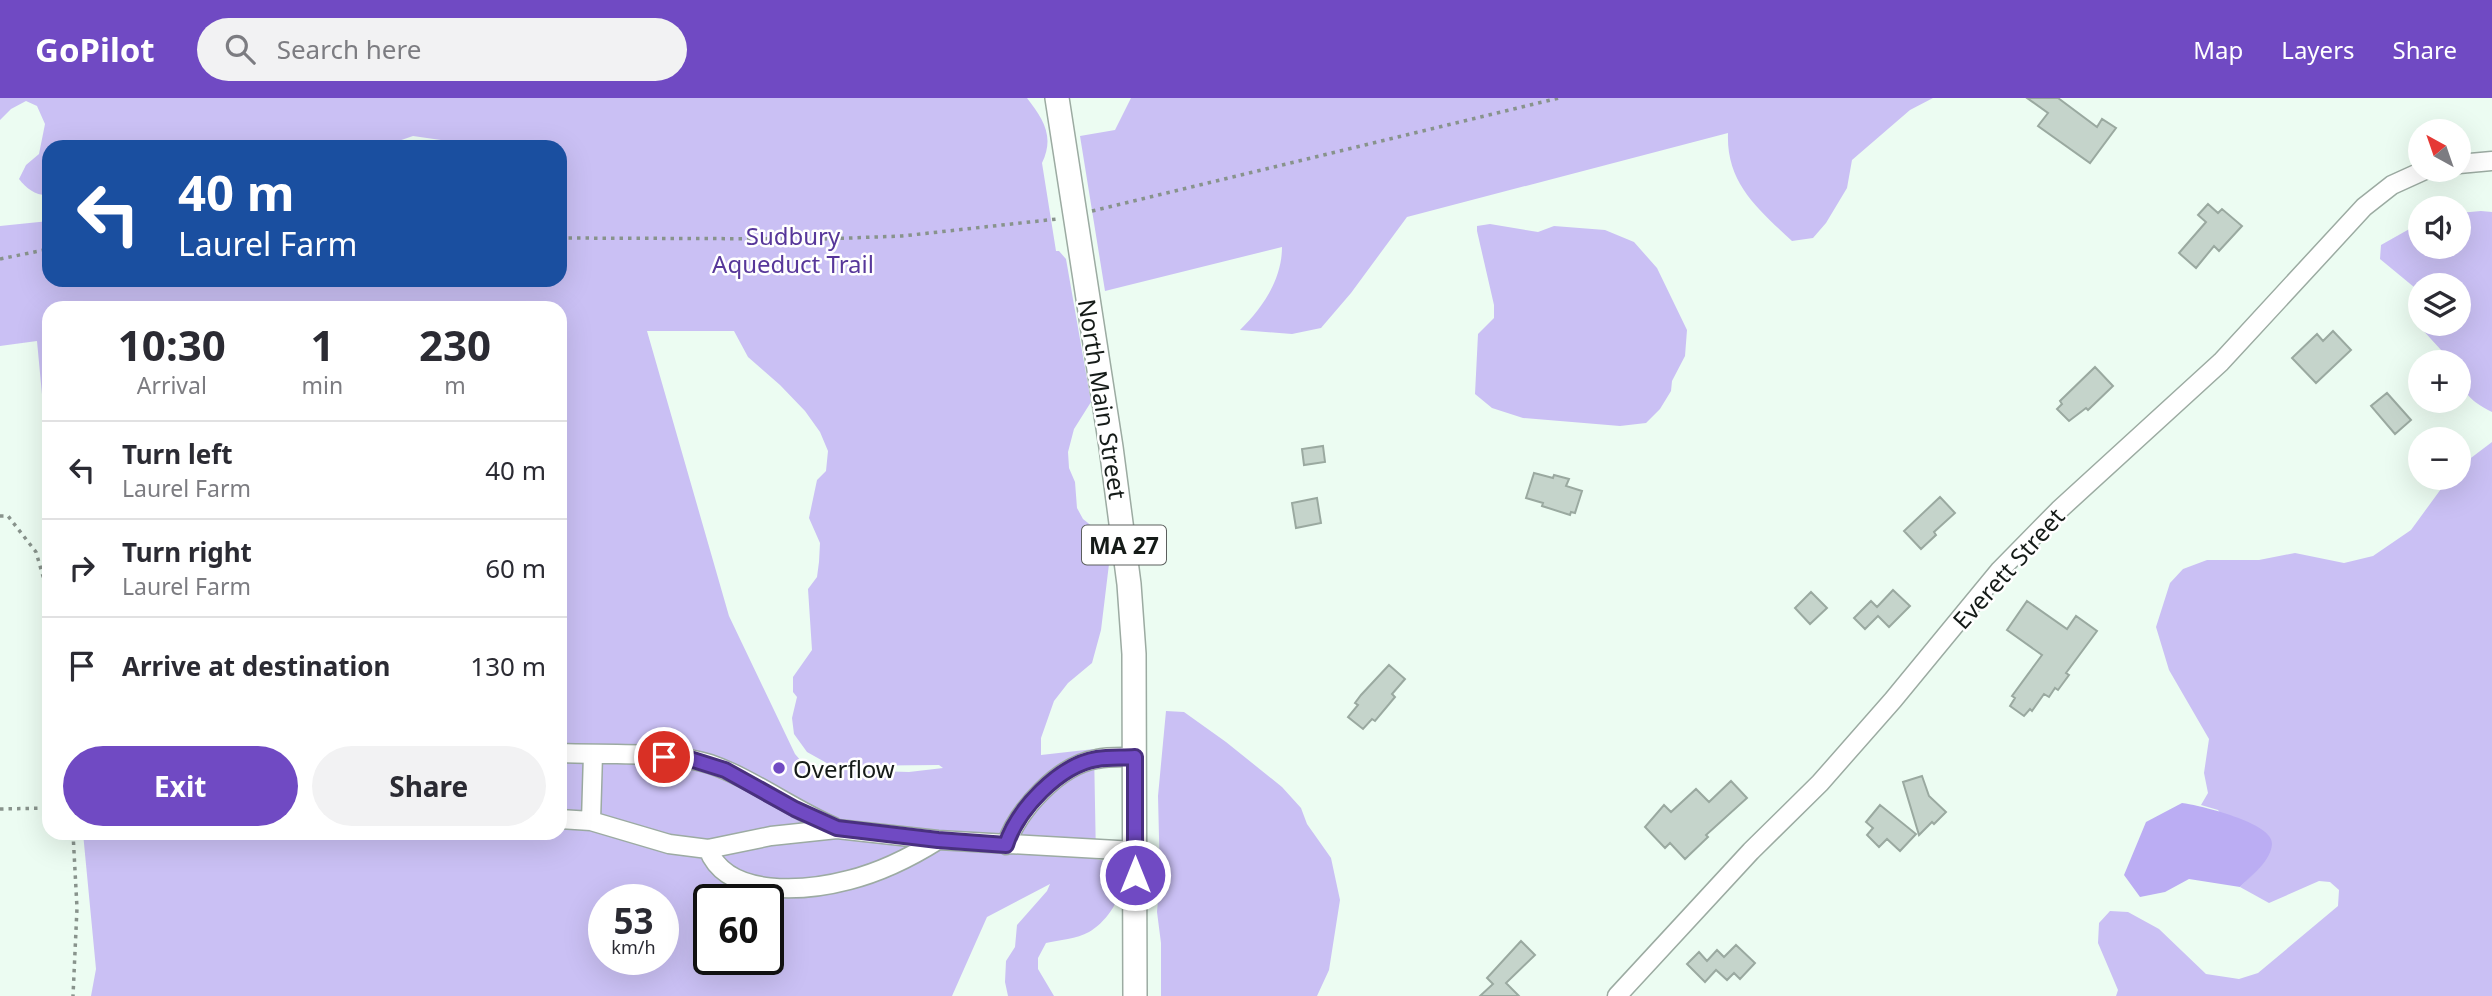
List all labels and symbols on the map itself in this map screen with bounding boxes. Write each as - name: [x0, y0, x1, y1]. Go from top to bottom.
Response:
- north arrow: [2408, 119, 2471, 182]
- park label: Sudbury Aqueduct Trail: [712, 219, 874, 280]
- street label: North Main Street: [1071, 297, 1135, 502]
- street label: Everett Street: [1945, 500, 2072, 636]
- road number: MA 27: [1082, 526, 1166, 564]
- pin: [634, 727, 694, 787]
- place label: Overflow: [793, 752, 895, 785]
- marker: Overflow: [771, 760, 787, 776]
- position arrow: [1098, 838, 1172, 912]
- speed limit sign: 60: [693, 884, 784, 975]

